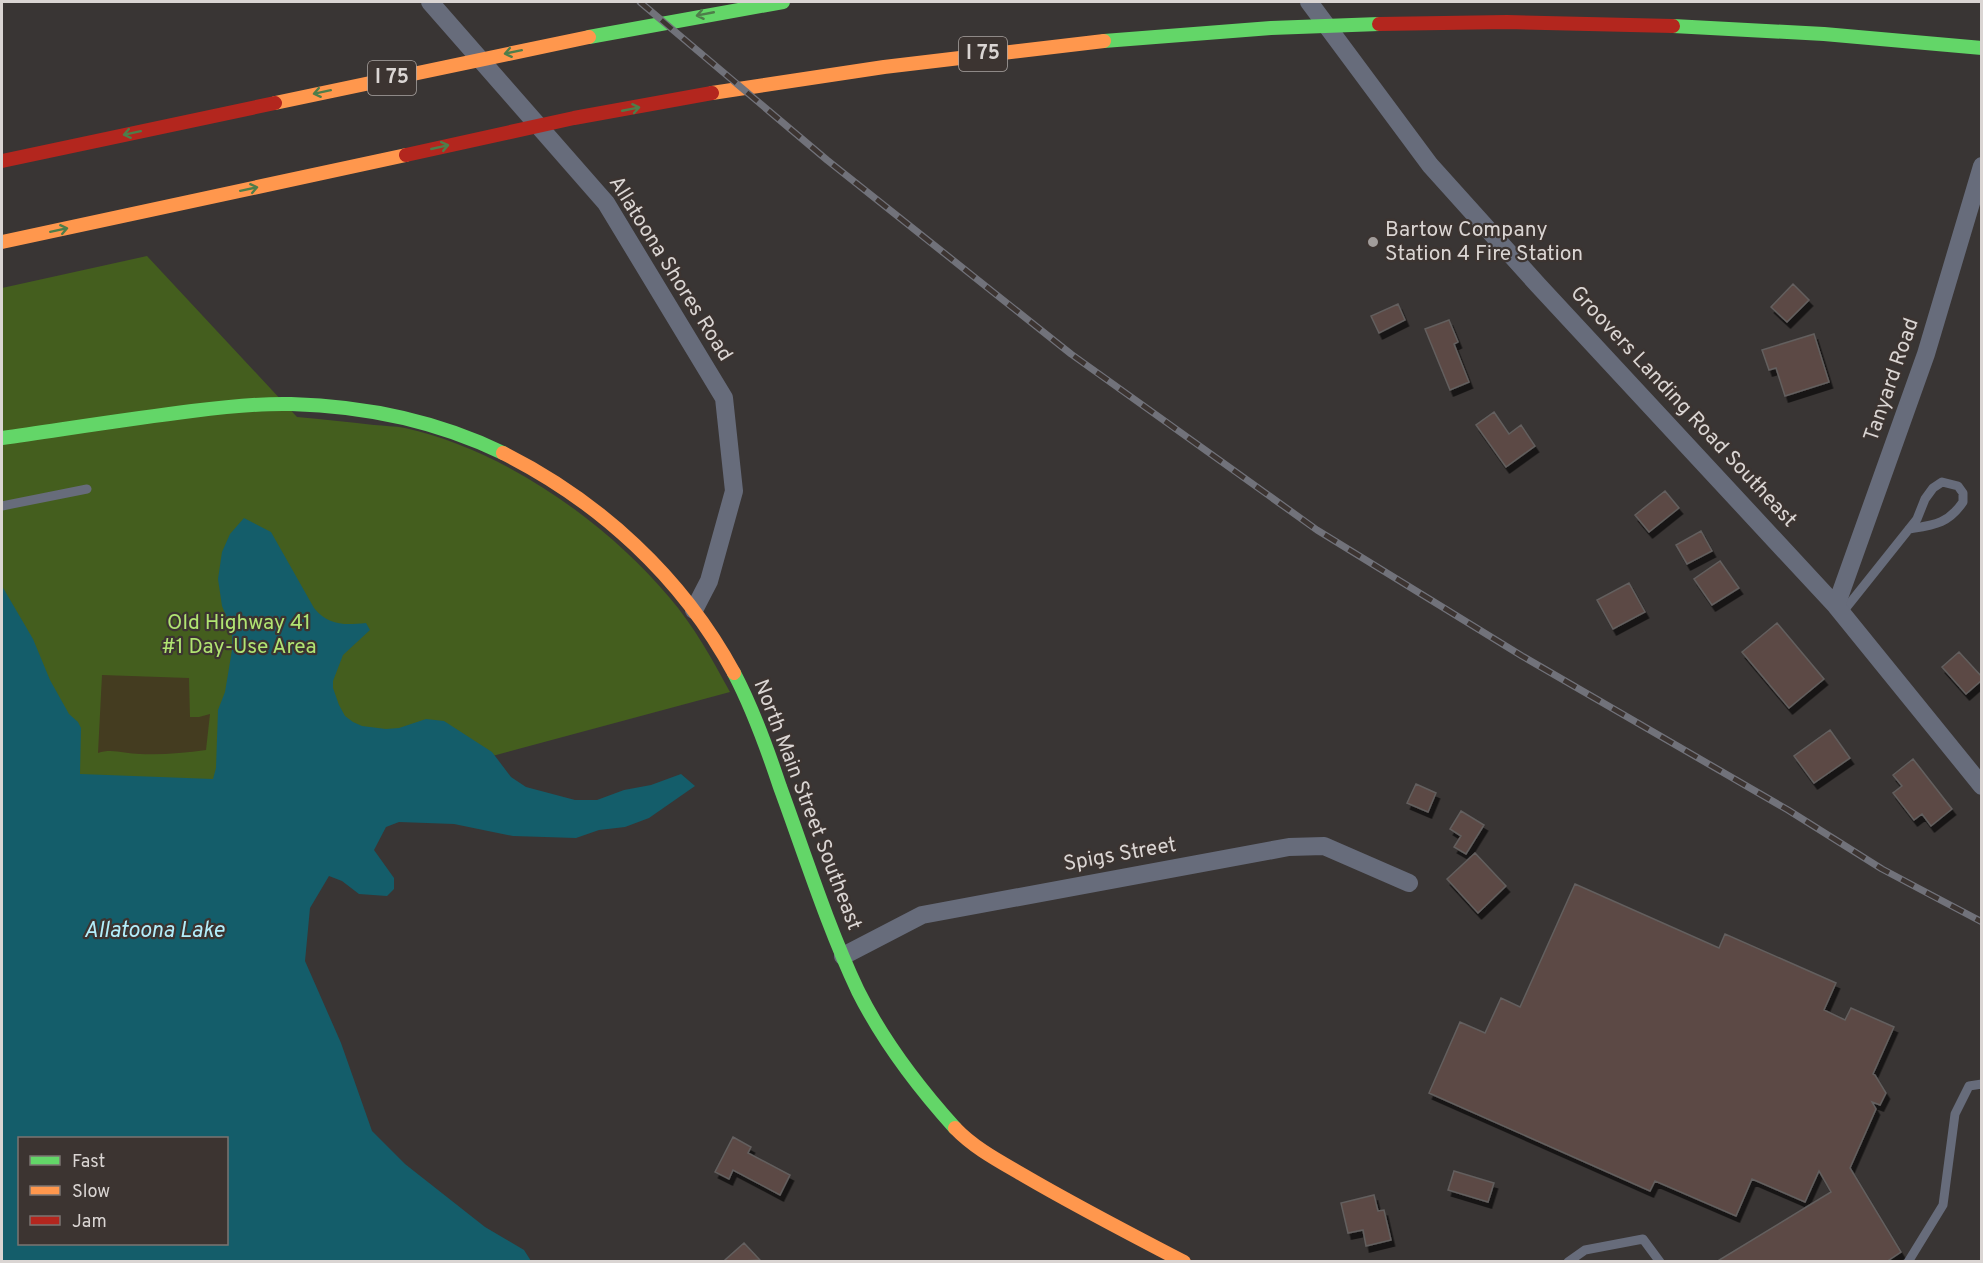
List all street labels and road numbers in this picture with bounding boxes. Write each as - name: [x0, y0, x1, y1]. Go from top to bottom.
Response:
- road number: I 75: [959, 37, 1007, 71]
- road number: I 75: [368, 61, 416, 95]
- street label: Allatoona Shores Road: [602, 171, 738, 367]
- street label: Groovers Landing Road Southeast: [1564, 281, 1802, 533]
- street label: Tanyard Road: [1858, 315, 1926, 445]
- street label: North Main Street Southeast: [747, 676, 867, 934]
- street label: Spigs Street: [1061, 832, 1179, 878]

